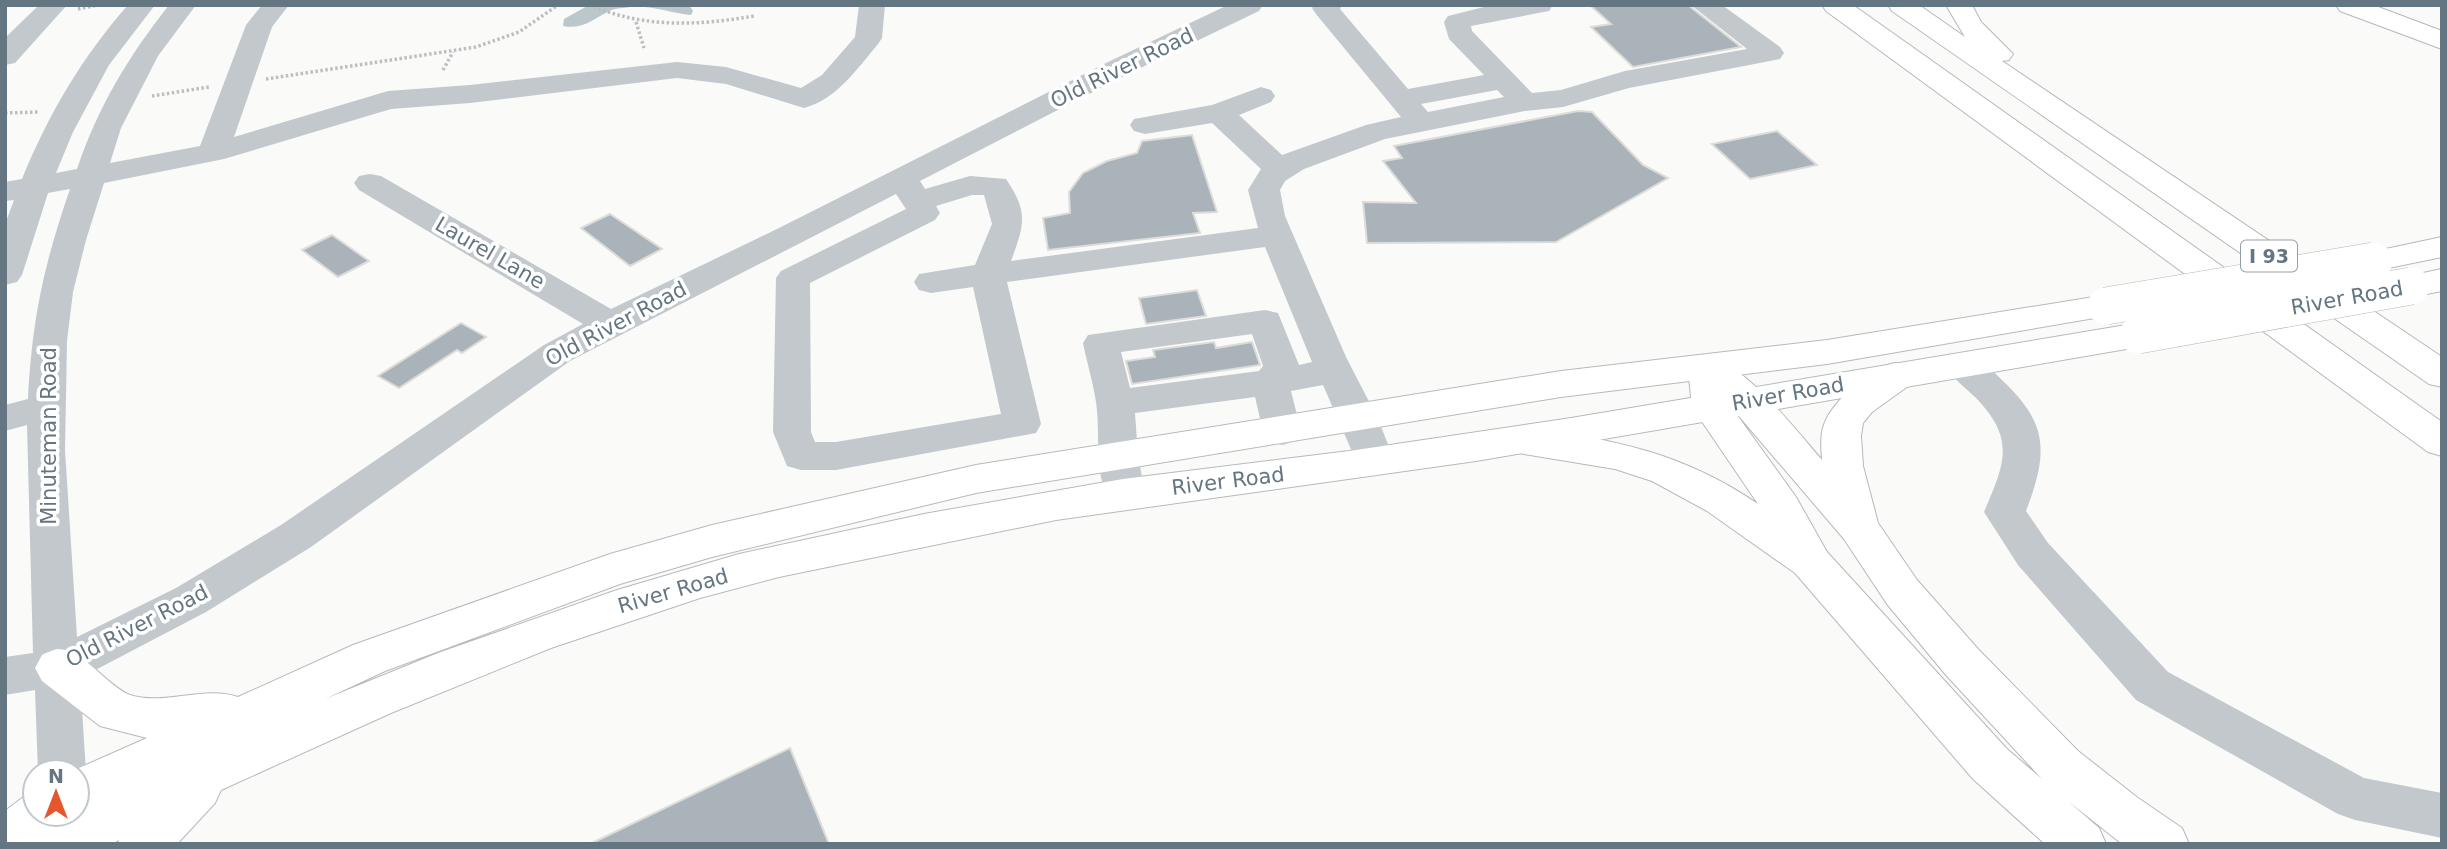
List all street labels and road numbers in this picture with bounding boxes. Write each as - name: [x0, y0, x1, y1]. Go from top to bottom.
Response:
- street label: Old River Road: [1047, 23, 1197, 113]
- street label: Laurel Lane: [431, 212, 549, 294]
- road number: I 93: [2241, 240, 2297, 272]
- street label: River Road: [2289, 276, 2405, 320]
- street label: Old River Road: [541, 277, 691, 371]
- street label: Minuteman Road: [37, 347, 61, 525]
- street label: River Road: [1730, 372, 1846, 416]
- street label: River Road: [1170, 462, 1286, 500]
- street label: River Road: [615, 564, 731, 618]
- street label: Old River Road: [62, 580, 212, 672]

